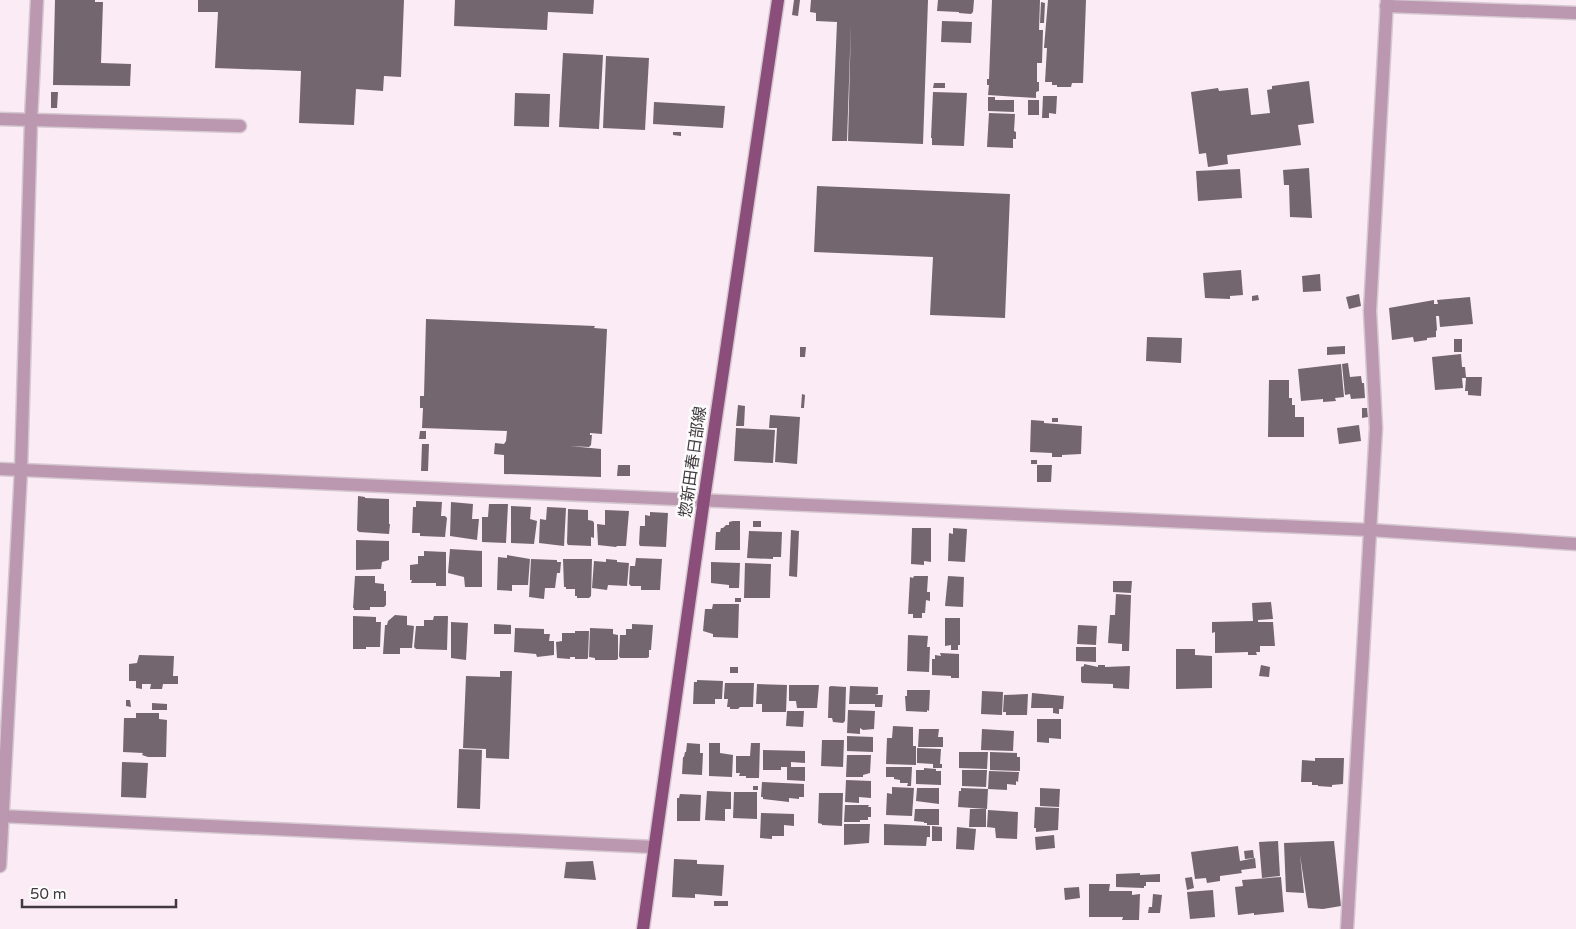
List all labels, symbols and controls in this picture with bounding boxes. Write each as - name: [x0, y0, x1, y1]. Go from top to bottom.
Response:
- street label: 惣新田春日部線: [675, 405, 711, 519]
- scale bar: [22, 876, 176, 908]
- text: 50 m: [30, 885, 67, 903]

